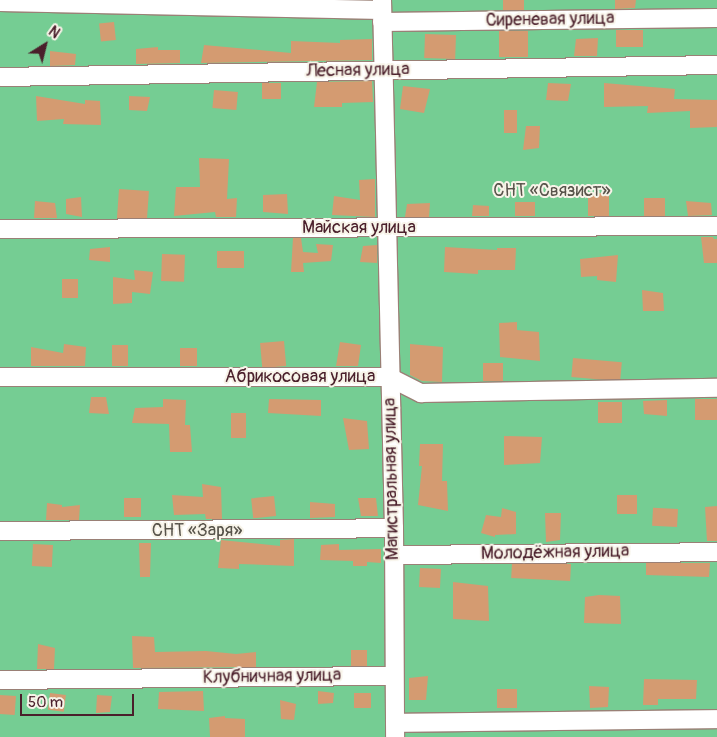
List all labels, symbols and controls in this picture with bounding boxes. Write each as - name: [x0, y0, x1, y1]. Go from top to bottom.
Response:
- street label: Сиреневая улица: [485, 8, 615, 32]
- north arrow: [20, 20, 70, 70]
- text: N: [45, 23, 63, 42]
- street label: Лесная улица: [306, 59, 410, 83]
- park label: СНТ «Связист»: [493, 180, 611, 202]
- street label: Майская улица: [302, 217, 416, 239]
- street label: Абрикосовая улица: [225, 366, 375, 388]
- street label: Магистральная улица: [380, 398, 404, 560]
- park label: СНТ «Заря»: [152, 520, 242, 542]
- street label: Молодёжная улица: [481, 541, 629, 565]
- street label: Клубничная улица: [203, 665, 341, 689]
- scale bar: [22, 684, 136, 716]
- text: 50 m: [28, 693, 63, 712]

